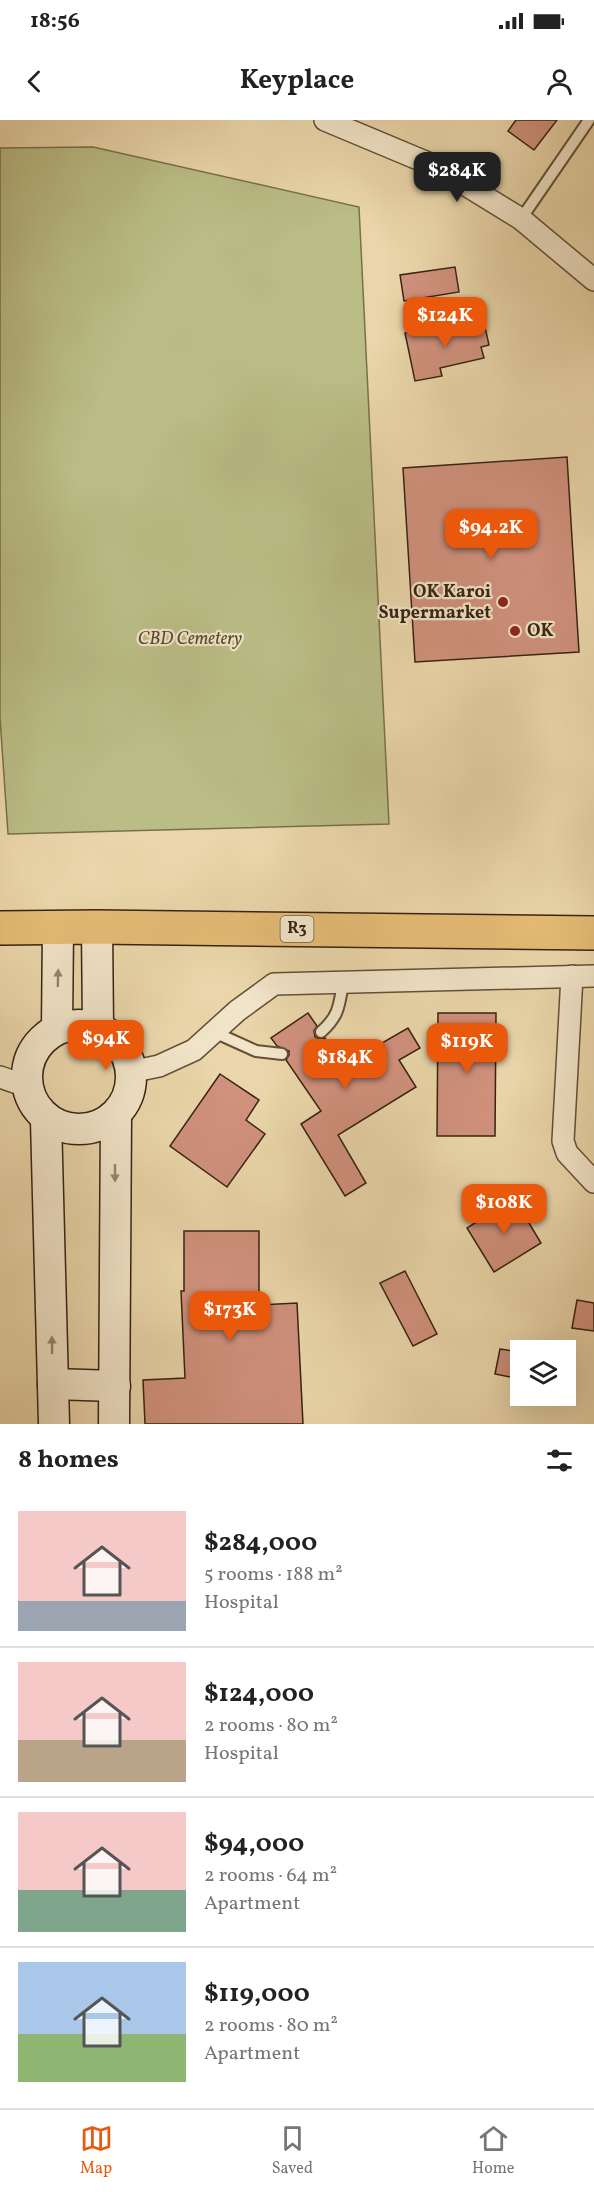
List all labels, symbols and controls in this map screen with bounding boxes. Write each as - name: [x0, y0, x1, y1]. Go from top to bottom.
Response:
- text: 18:56: [30, 6, 80, 37]
- text: Keyplace: [240, 62, 354, 100]
- icon: back: [18, 65, 51, 98]
- icon: person: [543, 65, 576, 98]
- pin: $284K: [415, 152, 499, 203]
- text: $284K: [428, 157, 486, 185]
- pin: $124K: [403, 297, 487, 348]
- text: $124K: [417, 302, 473, 330]
- pin: $94.2K: [442, 509, 540, 560]
- text: $94.2K: [459, 514, 523, 542]
- place label: OK Karoi Supermarket: [378, 580, 491, 626]
- marker: OK Karoi Supermarket: [496, 595, 510, 609]
- place label: OK: [527, 619, 553, 644]
- marker: OK: [508, 624, 522, 638]
- park label: CBD Cemetery: [138, 627, 242, 652]
- road number: R3: [280, 916, 314, 942]
- one-way arrow: [53, 968, 62, 987]
- pin: $94K: [70, 1020, 142, 1071]
- pin: $119K: [425, 1023, 509, 1074]
- text: $94K: [82, 1025, 130, 1053]
- text: $119K: [441, 1028, 493, 1056]
- pin: $184K: [303, 1039, 387, 1090]
- text: $184K: [317, 1044, 373, 1072]
- one-way arrow: [110, 1164, 120, 1183]
- pin: $108K: [462, 1184, 546, 1235]
- text: $108K: [476, 1189, 532, 1217]
- pin: $173K: [188, 1291, 272, 1342]
- text: $173K: [203, 1296, 257, 1324]
- one-way arrow: [47, 1335, 57, 1354]
- map controls: [510, 1340, 576, 1406]
- button: layers: [510, 1340, 576, 1406]
- text: 8 homes: [18, 1442, 119, 1478]
- icon: filters: [543, 1444, 576, 1477]
- text: $284,000: [204, 1525, 317, 1561]
- icon: home: [66, 1535, 138, 1607]
- text: 5 rooms · 188 m²: [204, 1561, 343, 1589]
- text: Hospital: [204, 1589, 279, 1617]
- text: $124,000: [204, 1676, 314, 1712]
- icon: home: [66, 1686, 138, 1758]
- text: 2 rooms · 80 m²: [204, 1712, 338, 1740]
- text: Hospital: [204, 1740, 279, 1768]
- text: $94,000: [204, 1826, 304, 1862]
- icon: home: [66, 1836, 138, 1908]
- text: 2 rooms · 64 m²: [204, 1862, 337, 1890]
- text: Apartment: [204, 1890, 300, 1918]
- text: $119,000: [204, 1976, 310, 2012]
- icon: home: [66, 1986, 138, 2058]
- text: 2 rooms · 80 m²: [204, 2012, 338, 2040]
- text: Apartment: [204, 2040, 300, 2068]
- tab: Map: [80, 2122, 113, 2180]
- tab: Saved: [272, 2122, 313, 2180]
- tab: Home: [472, 2122, 514, 2180]

